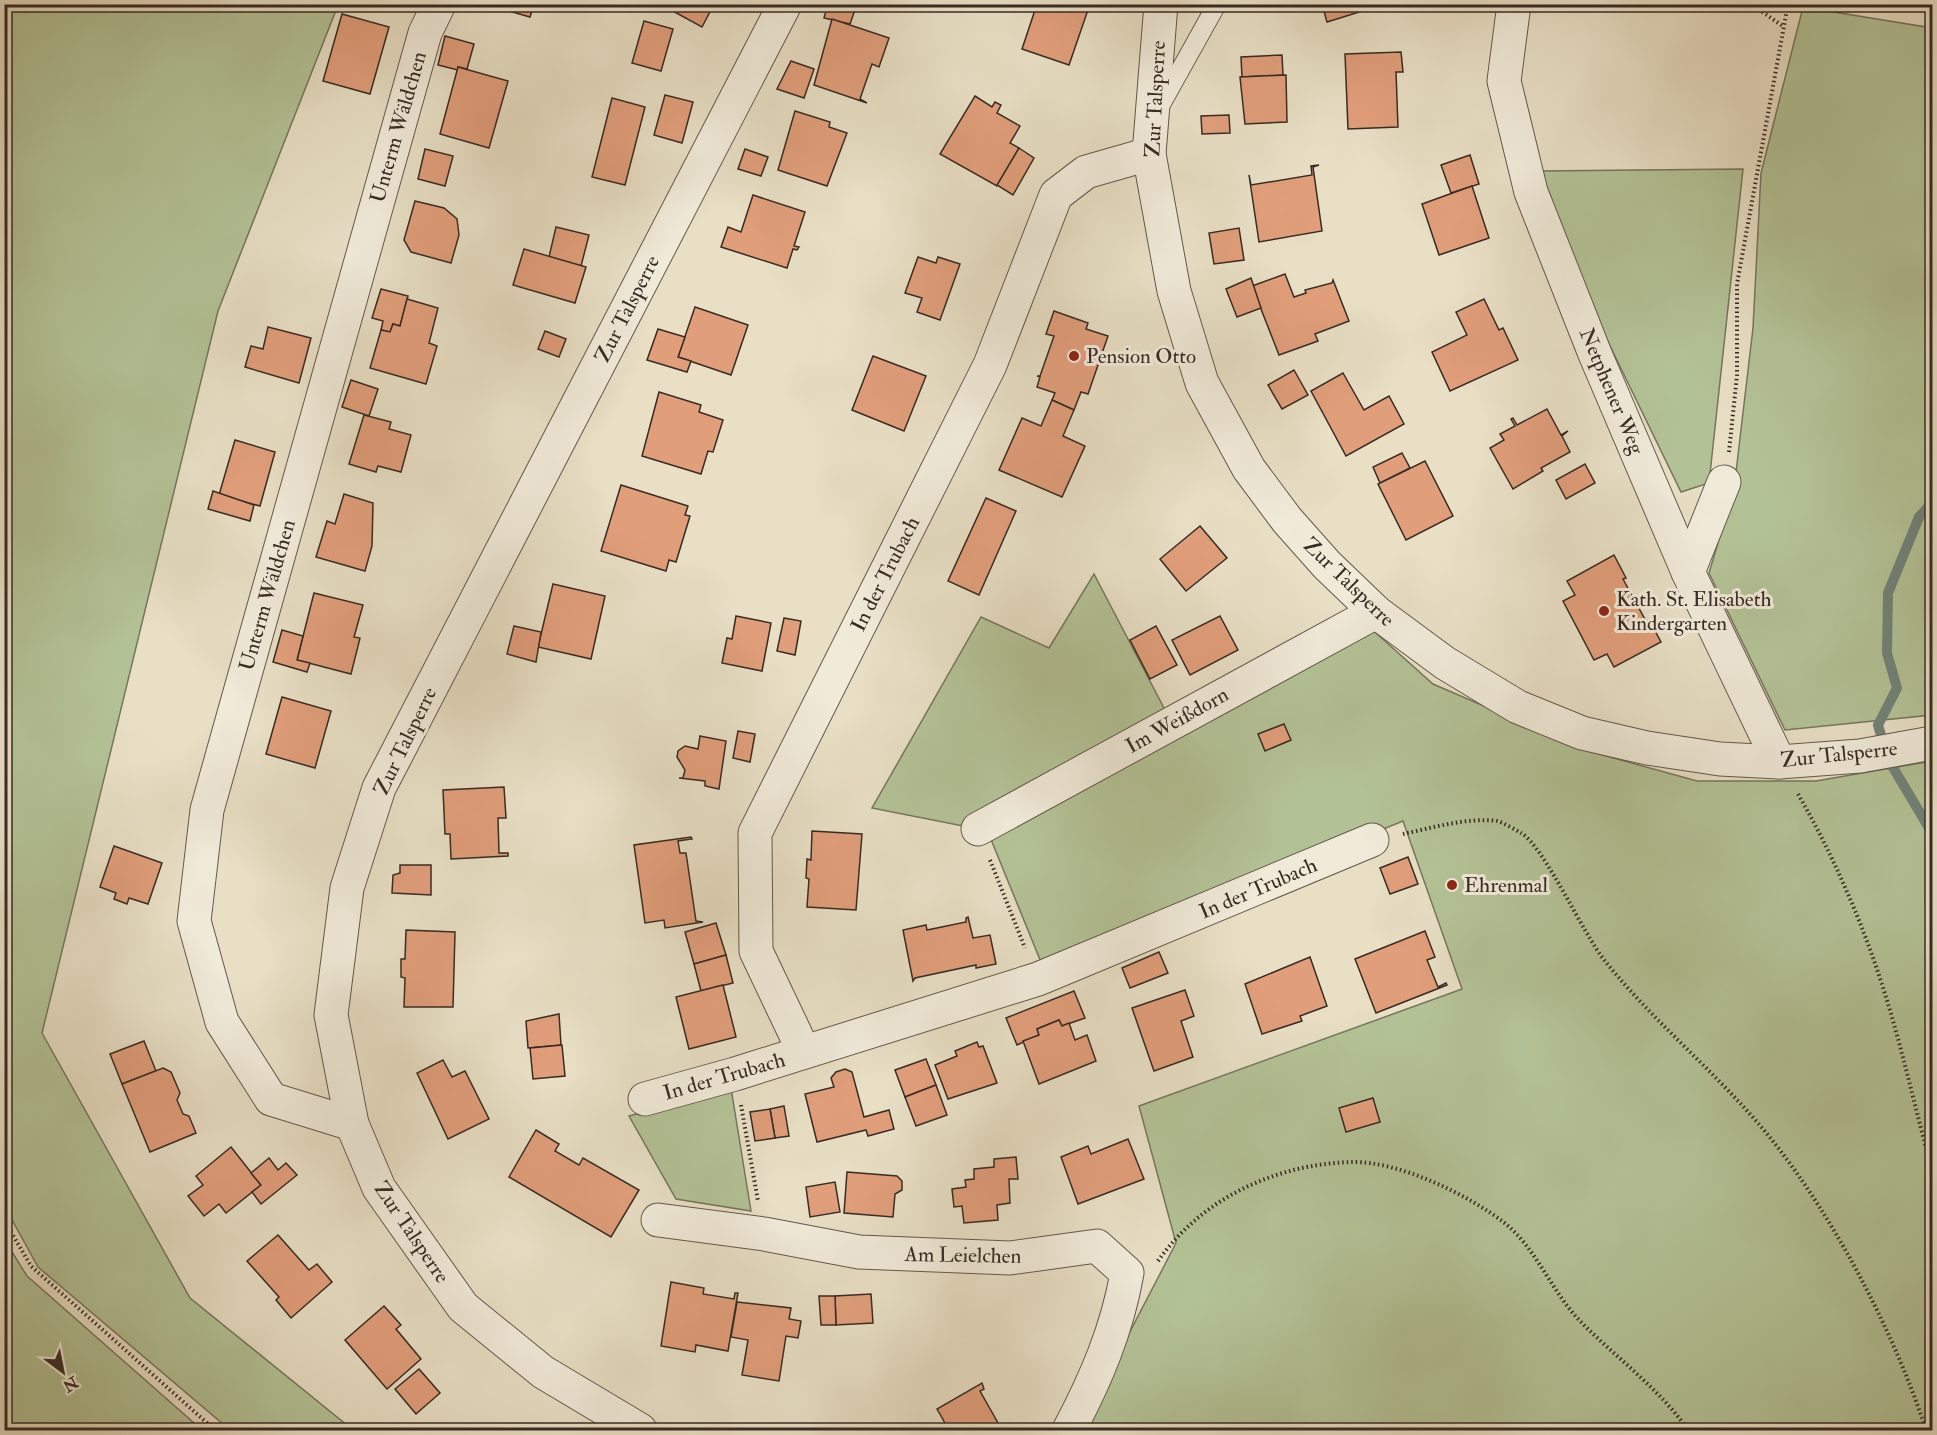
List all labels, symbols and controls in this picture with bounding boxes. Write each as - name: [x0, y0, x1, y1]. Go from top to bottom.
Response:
- street label: Zur Talsperre: [1139, 40, 1172, 158]
- street label: Unterm Wäldchen: [364, 48, 433, 206]
- street label: Zur Talsperre: [589, 251, 666, 368]
- street label: Netphener Weg: [1573, 324, 1651, 459]
- place label: Pension Otto: [1086, 343, 1196, 370]
- marker: Pension Otto: [1067, 349, 1081, 363]
- street label: In der Trubach: [845, 512, 926, 636]
- street label: Unterm Wäldchen: [233, 516, 302, 674]
- street label: Zur Talsperre: [1297, 532, 1400, 633]
- place label: Kath. St. Elisabeth Kindergarten: [1616, 586, 1771, 637]
- marker: Kath. St. Elisabeth Kindergarten: [1597, 604, 1611, 618]
- street label: Im Weißdorn: [1121, 681, 1234, 760]
- street label: Zur Talsperre: [368, 682, 443, 800]
- street label: Zur Talsperre: [1779, 735, 1899, 774]
- street label: In der Trubach: [1195, 852, 1321, 925]
- place label: Ehrenmal: [1464, 872, 1548, 899]
- marker: Ehrenmal: [1445, 878, 1459, 892]
- street label: In der Trubach: [660, 1046, 788, 1107]
- street label: Zur Talsperre: [368, 1176, 456, 1289]
- street label: Am Leielchen: [903, 1241, 1022, 1270]
- north arrow: [33, 1342, 93, 1402]
- text: N: [58, 1371, 83, 1397]

